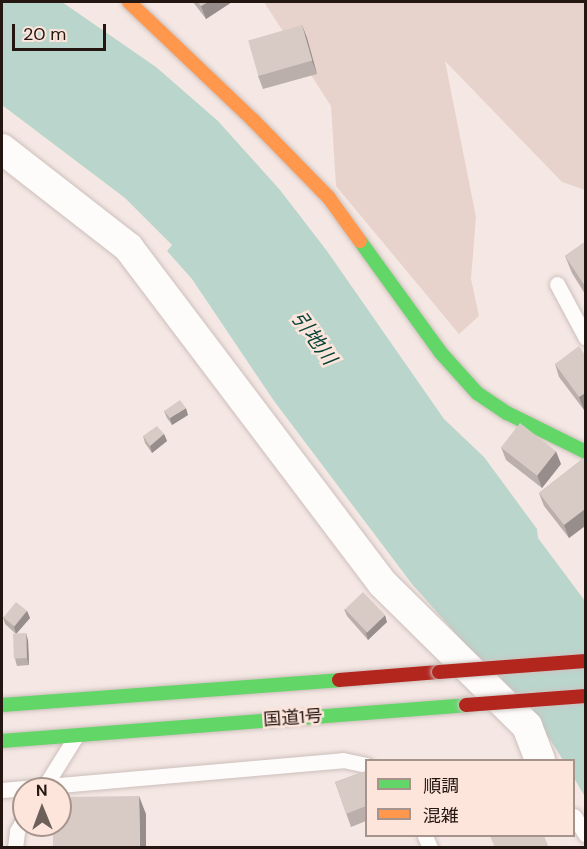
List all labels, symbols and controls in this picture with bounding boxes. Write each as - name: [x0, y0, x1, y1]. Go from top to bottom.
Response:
- scale bar: [15, 12, 110, 50]
- text: 20 m: [23, 22, 66, 46]
- water label: 引地川: [287, 307, 341, 369]
- street label: 国道1号: [263, 705, 323, 731]
- legend: [365, 759, 575, 837]
- text: 順調: [423, 774, 459, 798]
- north arrow: [12, 777, 72, 837]
- text: N: [36, 780, 48, 801]
- text: 混雑: [423, 804, 459, 828]

